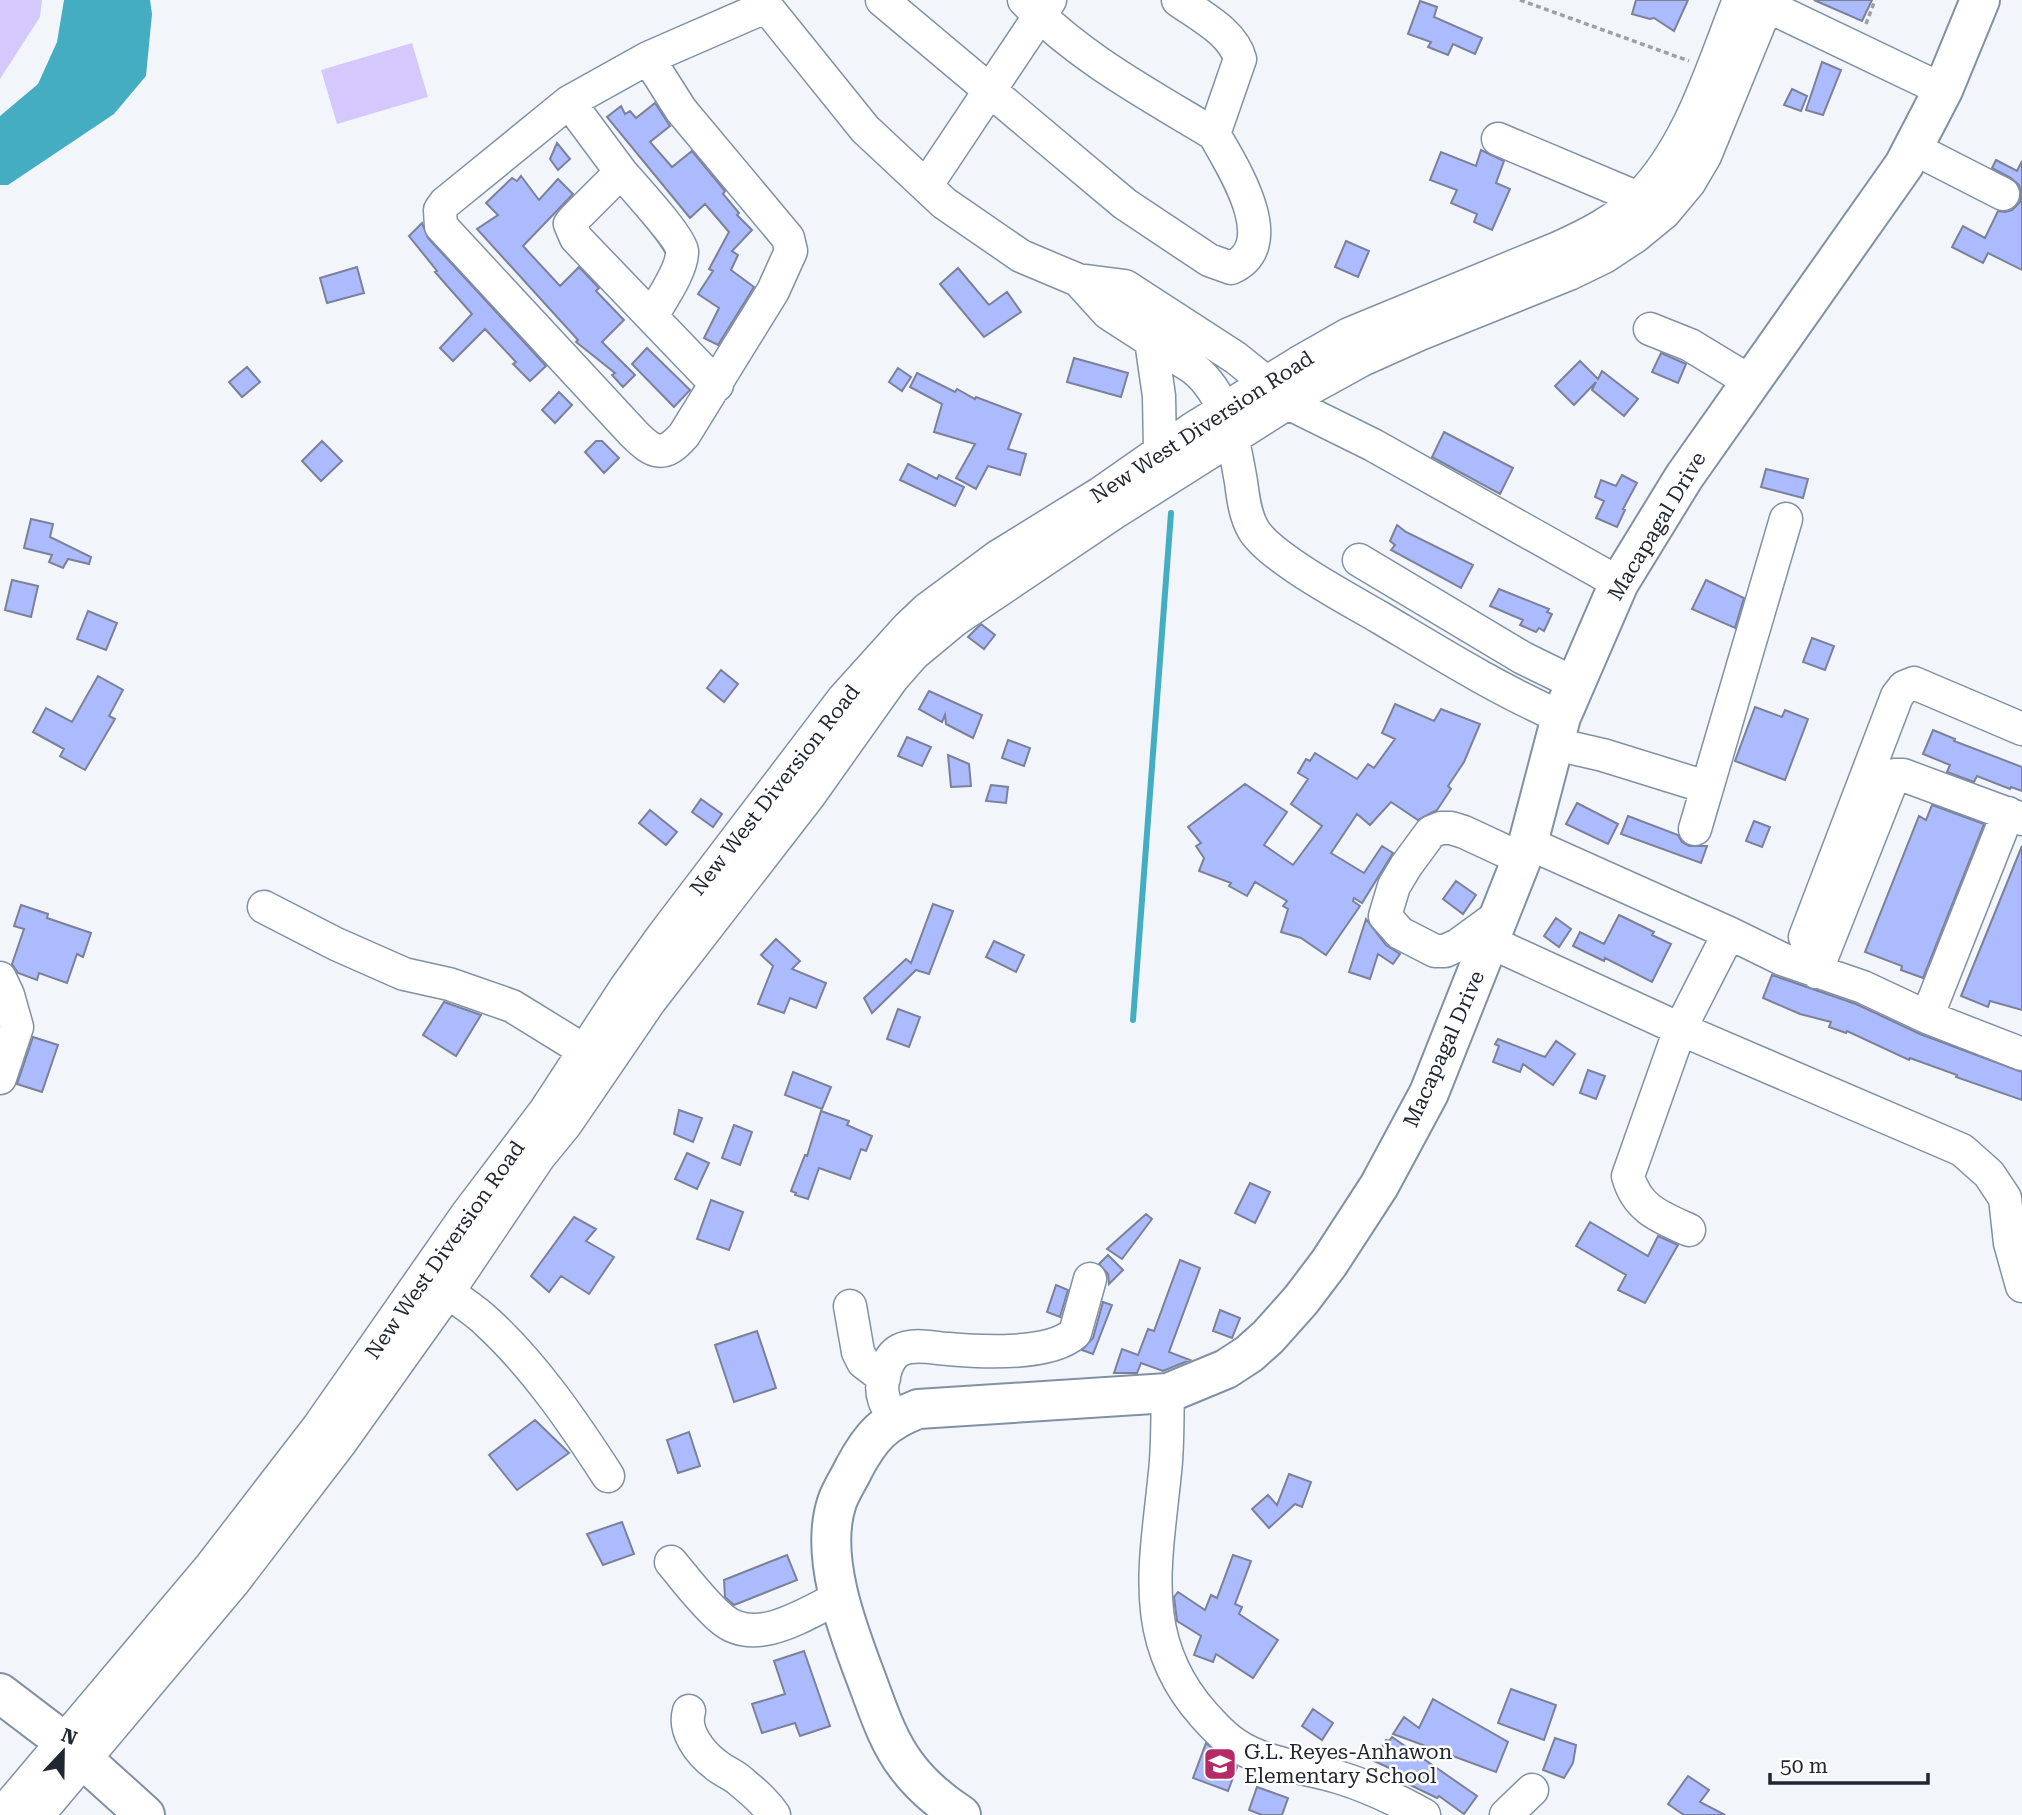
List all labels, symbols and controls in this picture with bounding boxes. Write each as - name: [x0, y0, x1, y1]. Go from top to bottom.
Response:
- street label: New West Diversion Road: [1086, 346, 1318, 508]
- street label: Macapagal Drive: [1603, 448, 1711, 604]
- street label: New West Diversion Road: [685, 680, 865, 900]
- street label: Macapagal Drive: [1399, 967, 1489, 1131]
- street label: New West Diversion Road: [360, 1136, 530, 1364]
- north arrow: [28, 1717, 98, 1787]
- text: N: [58, 1723, 81, 1750]
- place label: G.L. Reyes-Anhawon Elementary School: [1244, 1740, 1453, 1788]
- scale bar: [1770, 1742, 1927, 1786]
- school or university icon: G.L. Reyes-Anhawon Elementary School: [1201, 1745, 1239, 1783]
- text: 50 m: [1780, 1754, 1828, 1778]

